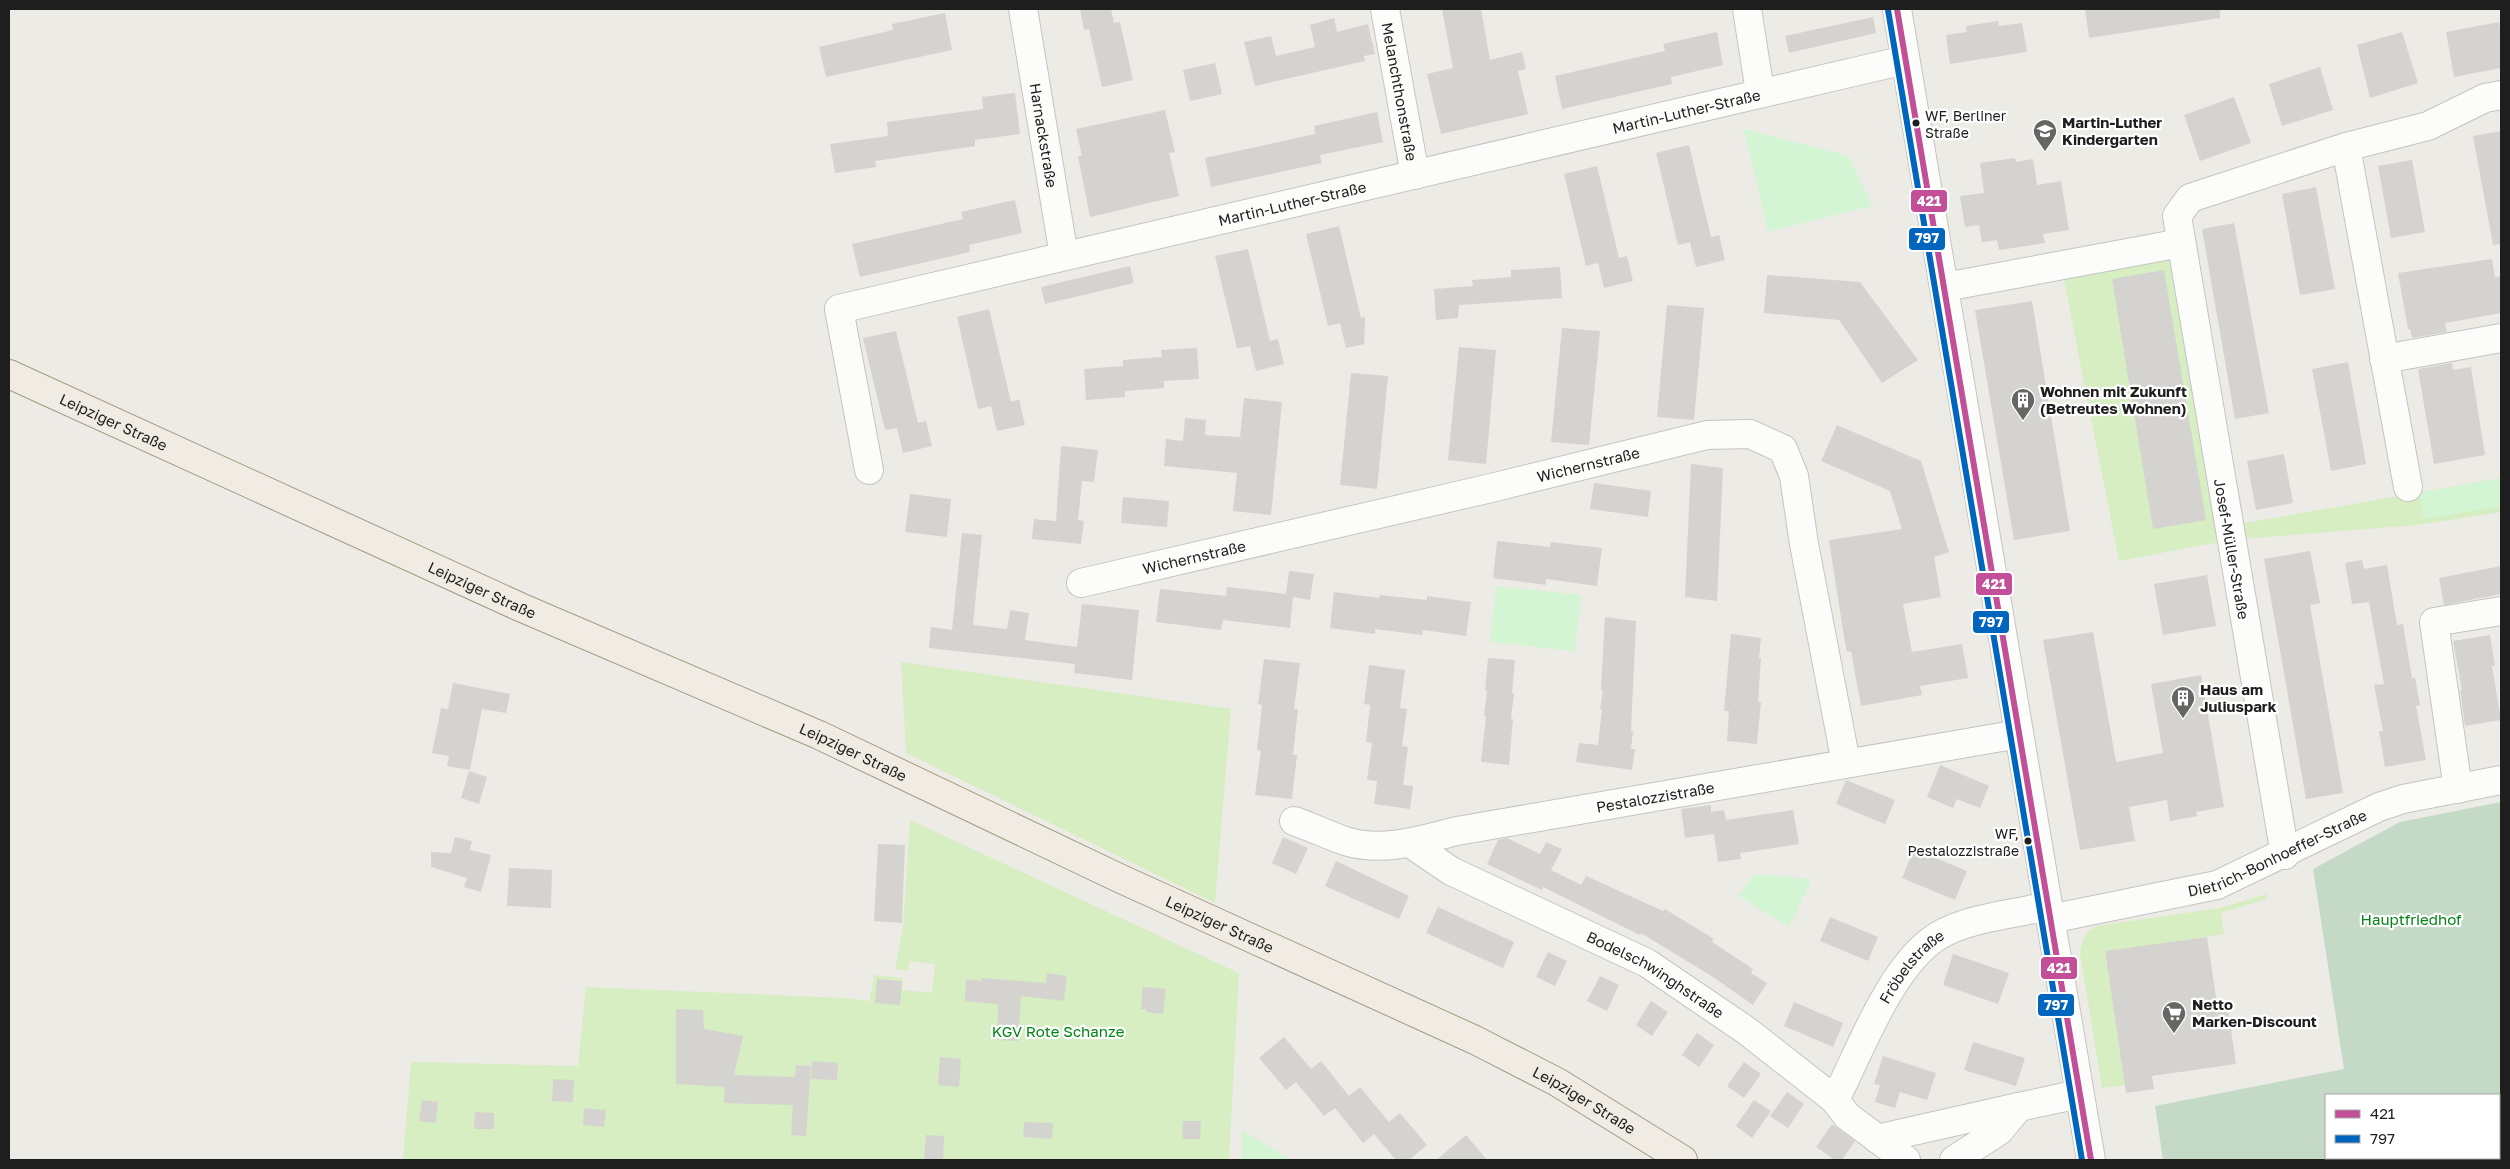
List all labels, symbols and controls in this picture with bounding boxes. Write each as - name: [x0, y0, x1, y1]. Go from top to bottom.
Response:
- street label: Melanchthonstraße: [1379, 21, 1421, 163]
- street label: Harnackstraße: [1026, 82, 1062, 189]
- street label: Martin-Luther-Straße: [1611, 85, 1762, 137]
- place label: WF, Berliner Straße: [1925, 107, 2007, 141]
- place label: Martin-Luther Kindergarten: [2062, 113, 2162, 148]
- marker: WF, Berliner Straße: [1911, 118, 1921, 128]
- school or university icon: Martin-Luther Kindergarten: [2032, 118, 2058, 152]
- street label: Martin-Luther-Straße: [1216, 177, 1368, 229]
- line badge: 421: [1910, 189, 1948, 213]
- text: 421: [1917, 192, 1941, 209]
- line badge: 797: [1908, 227, 1946, 251]
- text: 797: [1915, 229, 1939, 246]
- place label: Wohnen mit Zukunft (Betreutes Wohnen): [2040, 382, 2187, 417]
- building icon: Wohnen mit Zukunft (Betreutes Wohnen): [2010, 387, 2036, 421]
- street label: Leipziger Straße: [57, 389, 171, 454]
- street label: Wichernstraße: [1535, 443, 1642, 485]
- street label: Josef-Müller-Straße: [2211, 477, 2253, 621]
- street label: Wichernstraße: [1141, 536, 1248, 577]
- street label: Leipziger Straße: [425, 557, 539, 622]
- line badge: 421: [1975, 572, 2013, 596]
- text: 421: [1982, 575, 2006, 592]
- line badge: 797: [1972, 610, 2010, 634]
- text: 797: [1979, 613, 2003, 630]
- place label: Haus am Juliuspark: [2200, 680, 2277, 715]
- building icon: Haus am Juliuspark: [2170, 685, 2196, 719]
- street label: Leipziger Straße: [797, 719, 910, 785]
- street label: Pestalozzistraße: [1595, 778, 1716, 816]
- street label: Dietrich-Bonhoeffer-Straße: [2186, 805, 2370, 900]
- place label: WF, Pestalozzistraße: [1908, 825, 2019, 859]
- marker: WF, Pestalozzistraße: [2023, 836, 2033, 846]
- street label: Leipziger Straße: [1163, 892, 1277, 956]
- park label: Hauptfriedhof: [2361, 910, 2462, 928]
- street label: Fröbelstraße: [1875, 926, 1947, 1006]
- street label: Bodelschwinghstraße: [1584, 927, 1728, 1022]
- line badge: 421: [2040, 956, 2078, 980]
- text: 421: [2047, 959, 2071, 976]
- line badge: 797: [2037, 993, 2075, 1017]
- place label: Netto Marken-Discount: [2192, 995, 2317, 1030]
- text: 797: [2044, 996, 2068, 1013]
- supermarket icon: Netto Marken-Discount: [2161, 1000, 2187, 1034]
- park label: KGV Rote Schanze: [992, 1022, 1125, 1040]
- street label: Leipziger Straße: [1530, 1062, 1639, 1138]
- legend: [2325, 1094, 2500, 1159]
- text: 421: [2370, 1104, 2395, 1122]
- text: 797: [2370, 1129, 2395, 1147]

